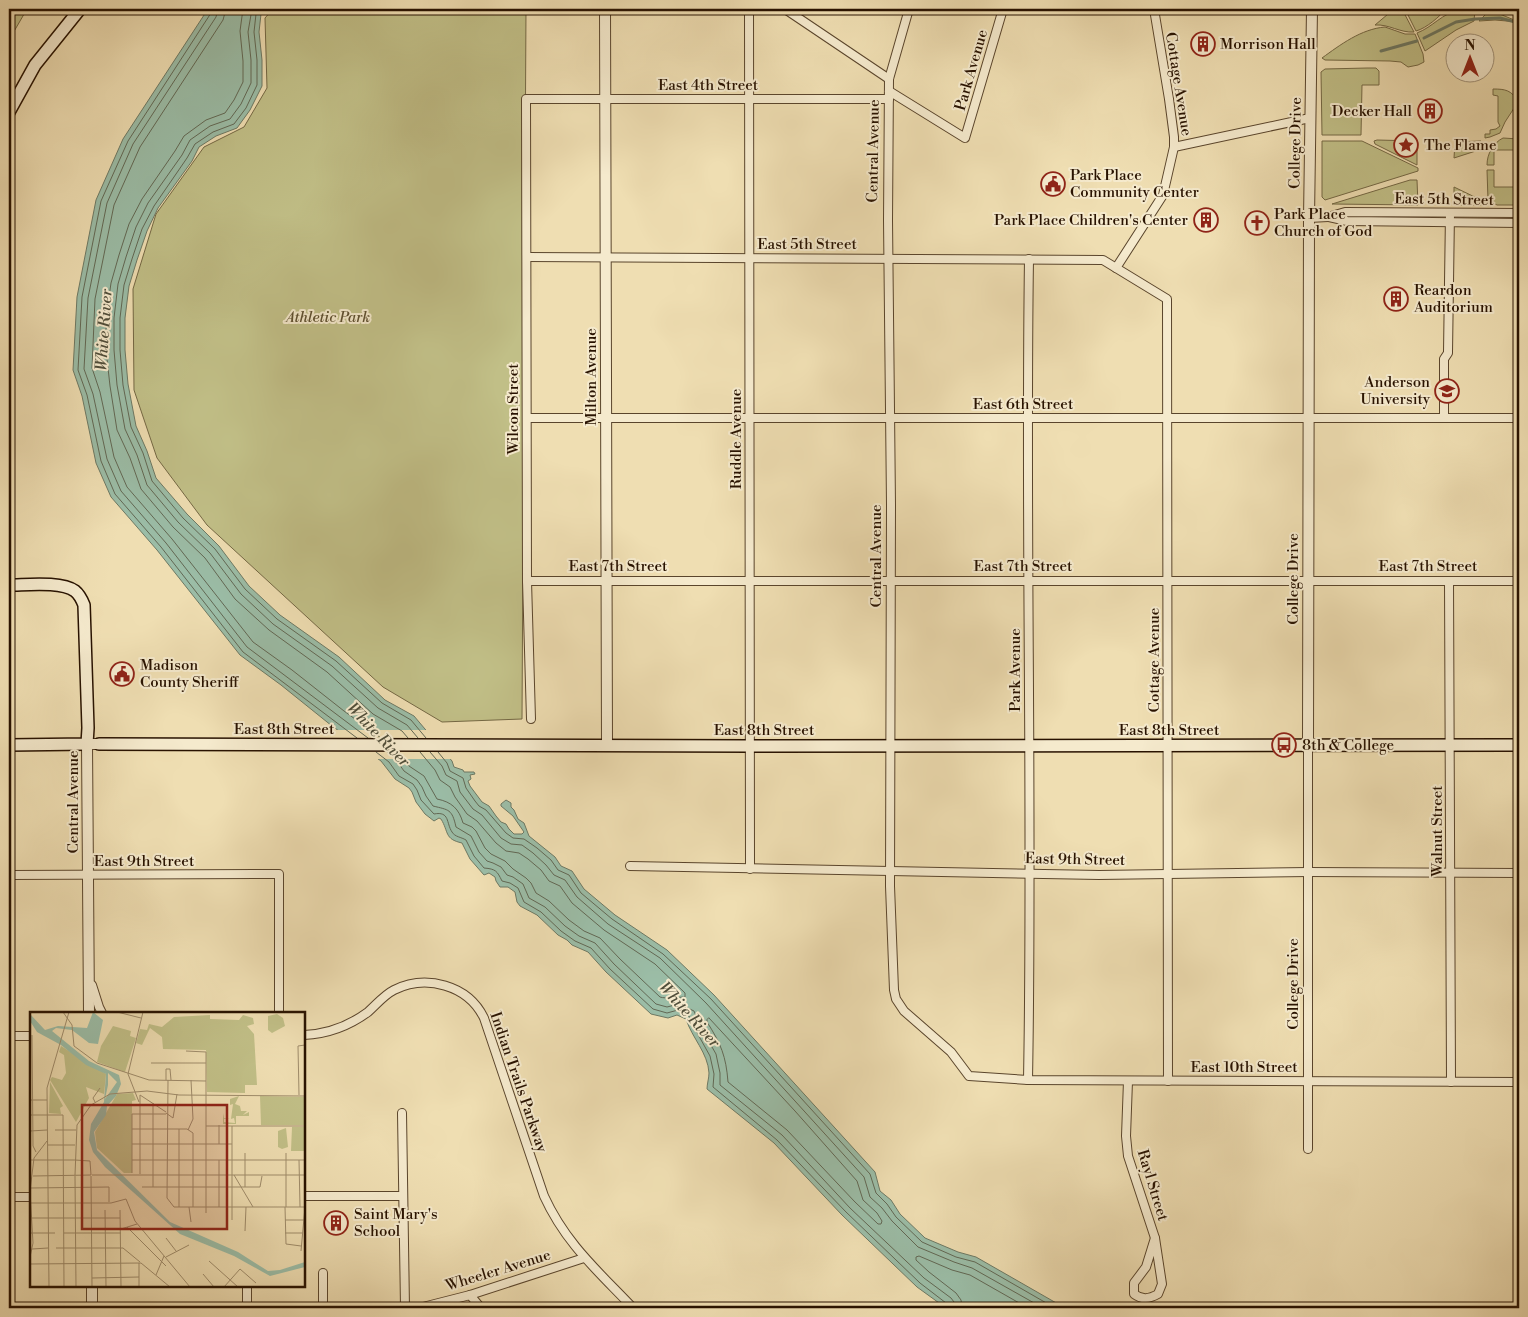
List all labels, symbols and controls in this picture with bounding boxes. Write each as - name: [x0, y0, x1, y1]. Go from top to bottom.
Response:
- street label: Park Avenue: [951, 27, 992, 113]
- street label: Cottage Avenue: [1161, 31, 1196, 137]
- building icon: Morrison Hall: [1190, 31, 1216, 57]
- north arrow: [1446, 32, 1496, 82]
- place label: Morrison Hall: [1220, 35, 1316, 54]
- text: N: [1464, 37, 1476, 55]
- street label: East 4th Street: [658, 76, 759, 95]
- street label: College Drive: [1285, 97, 1306, 189]
- building icon: Decker Hall: [1417, 98, 1443, 124]
- street label: Central Avenue: [863, 99, 884, 203]
- place label: Decker Hall: [1332, 102, 1413, 121]
- place icon: The Flame: [1393, 132, 1419, 158]
- place label: The Flame: [1424, 136, 1497, 155]
- place label: Park Place Community Center: [1070, 166, 1200, 202]
- public building icon: Park Place Community Center: [1040, 171, 1066, 197]
- street label: East 5th Street: [1394, 189, 1495, 210]
- place label: Park Place Church of God: [1274, 205, 1373, 241]
- building icon: Park Place Children's Center: [1193, 207, 1219, 233]
- church icon: Park Place Church of God: [1244, 210, 1270, 236]
- place label: Park Place Children's Center: [994, 211, 1189, 230]
- street label: East 5th Street: [757, 235, 857, 254]
- place label: Reardon Auditorium: [1413, 281, 1493, 317]
- building icon: Reardon Auditorium: [1383, 286, 1409, 312]
- water label: White River: [91, 287, 117, 372]
- park label: Athletic Park: [284, 308, 370, 327]
- street label: Milton Avenue: [582, 328, 601, 426]
- street label: Wilcon Street: [504, 363, 523, 456]
- place label: Anderson University: [1360, 373, 1431, 409]
- school or university icon: Anderson University: [1434, 378, 1460, 404]
- street label: Ruddle Avenue: [727, 389, 746, 489]
- street label: East 6th Street: [973, 395, 1074, 414]
- street label: Central Avenue: [867, 504, 886, 608]
- street label: College Drive: [1284, 533, 1303, 625]
- street label: East 7th Street: [569, 557, 668, 576]
- street label: East 7th Street: [974, 557, 1073, 576]
- street label: East 7th Street: [1379, 557, 1478, 576]
- street label: Cottage Avenue: [1145, 608, 1164, 712]
- street label: Park Avenue: [1006, 628, 1025, 712]
- place label: Madison County Sheriff: [140, 656, 240, 692]
- public building icon: Madison County Sheriff: [109, 661, 135, 687]
- water label: White River: [343, 698, 415, 772]
- street label: East 8th Street: [234, 720, 335, 739]
- street label: East 8th Street: [714, 721, 815, 740]
- street label: East 8th Street: [1119, 721, 1220, 740]
- bus stop icon: 8th & College: [1271, 732, 1297, 758]
- place label: 8th & College: [1302, 736, 1394, 755]
- street label: Central Avenue: [64, 750, 83, 854]
- street label: Walnut Street: [1428, 785, 1447, 878]
- street label: East 9th Street: [1025, 849, 1126, 870]
- street label: East 9th Street: [94, 852, 195, 871]
- street label: College Drive: [1284, 938, 1303, 1030]
- water label: White River: [654, 978, 725, 1053]
- street label: Indian Trails Parkway: [486, 1010, 552, 1155]
- inset map: [30, 1012, 305, 1287]
- street label: East 10th Street: [1190, 1058, 1298, 1077]
- street label: Rayl Street: [1133, 1147, 1173, 1224]
- place label: Saint Mary's School: [354, 1205, 438, 1241]
- building icon: Saint Mary's School: [323, 1210, 349, 1236]
- street label: Wheeler Avenue: [442, 1245, 553, 1296]

